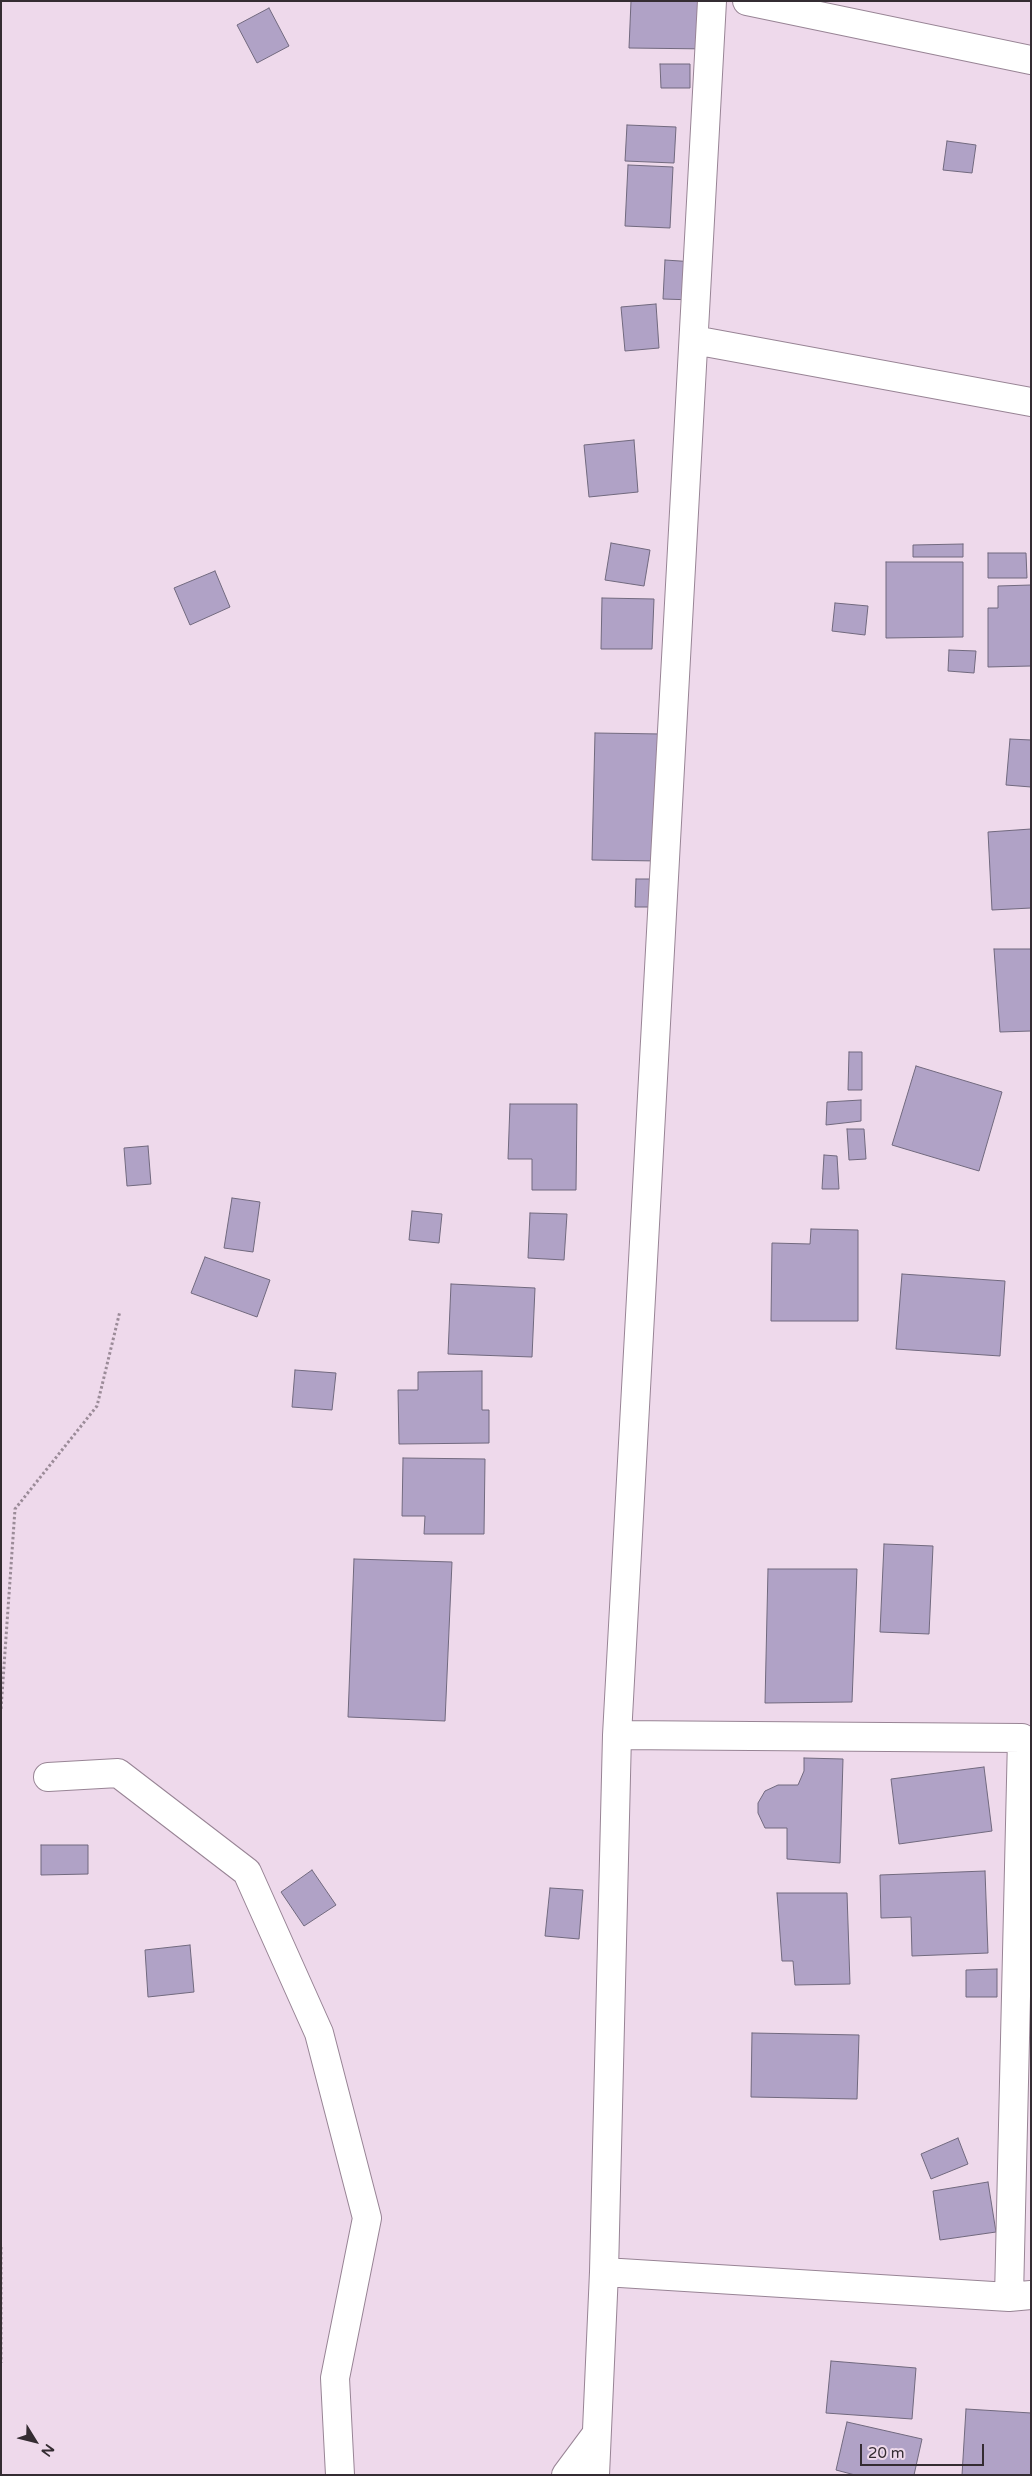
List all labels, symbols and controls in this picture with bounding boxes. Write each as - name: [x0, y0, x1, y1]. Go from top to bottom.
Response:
- north arrow: [10, 2416, 60, 2466]
- scale bar: [862, 2434, 986, 2466]
- text: N: [37, 2441, 58, 2460]
- text: 20 m: [868, 2444, 905, 2462]

